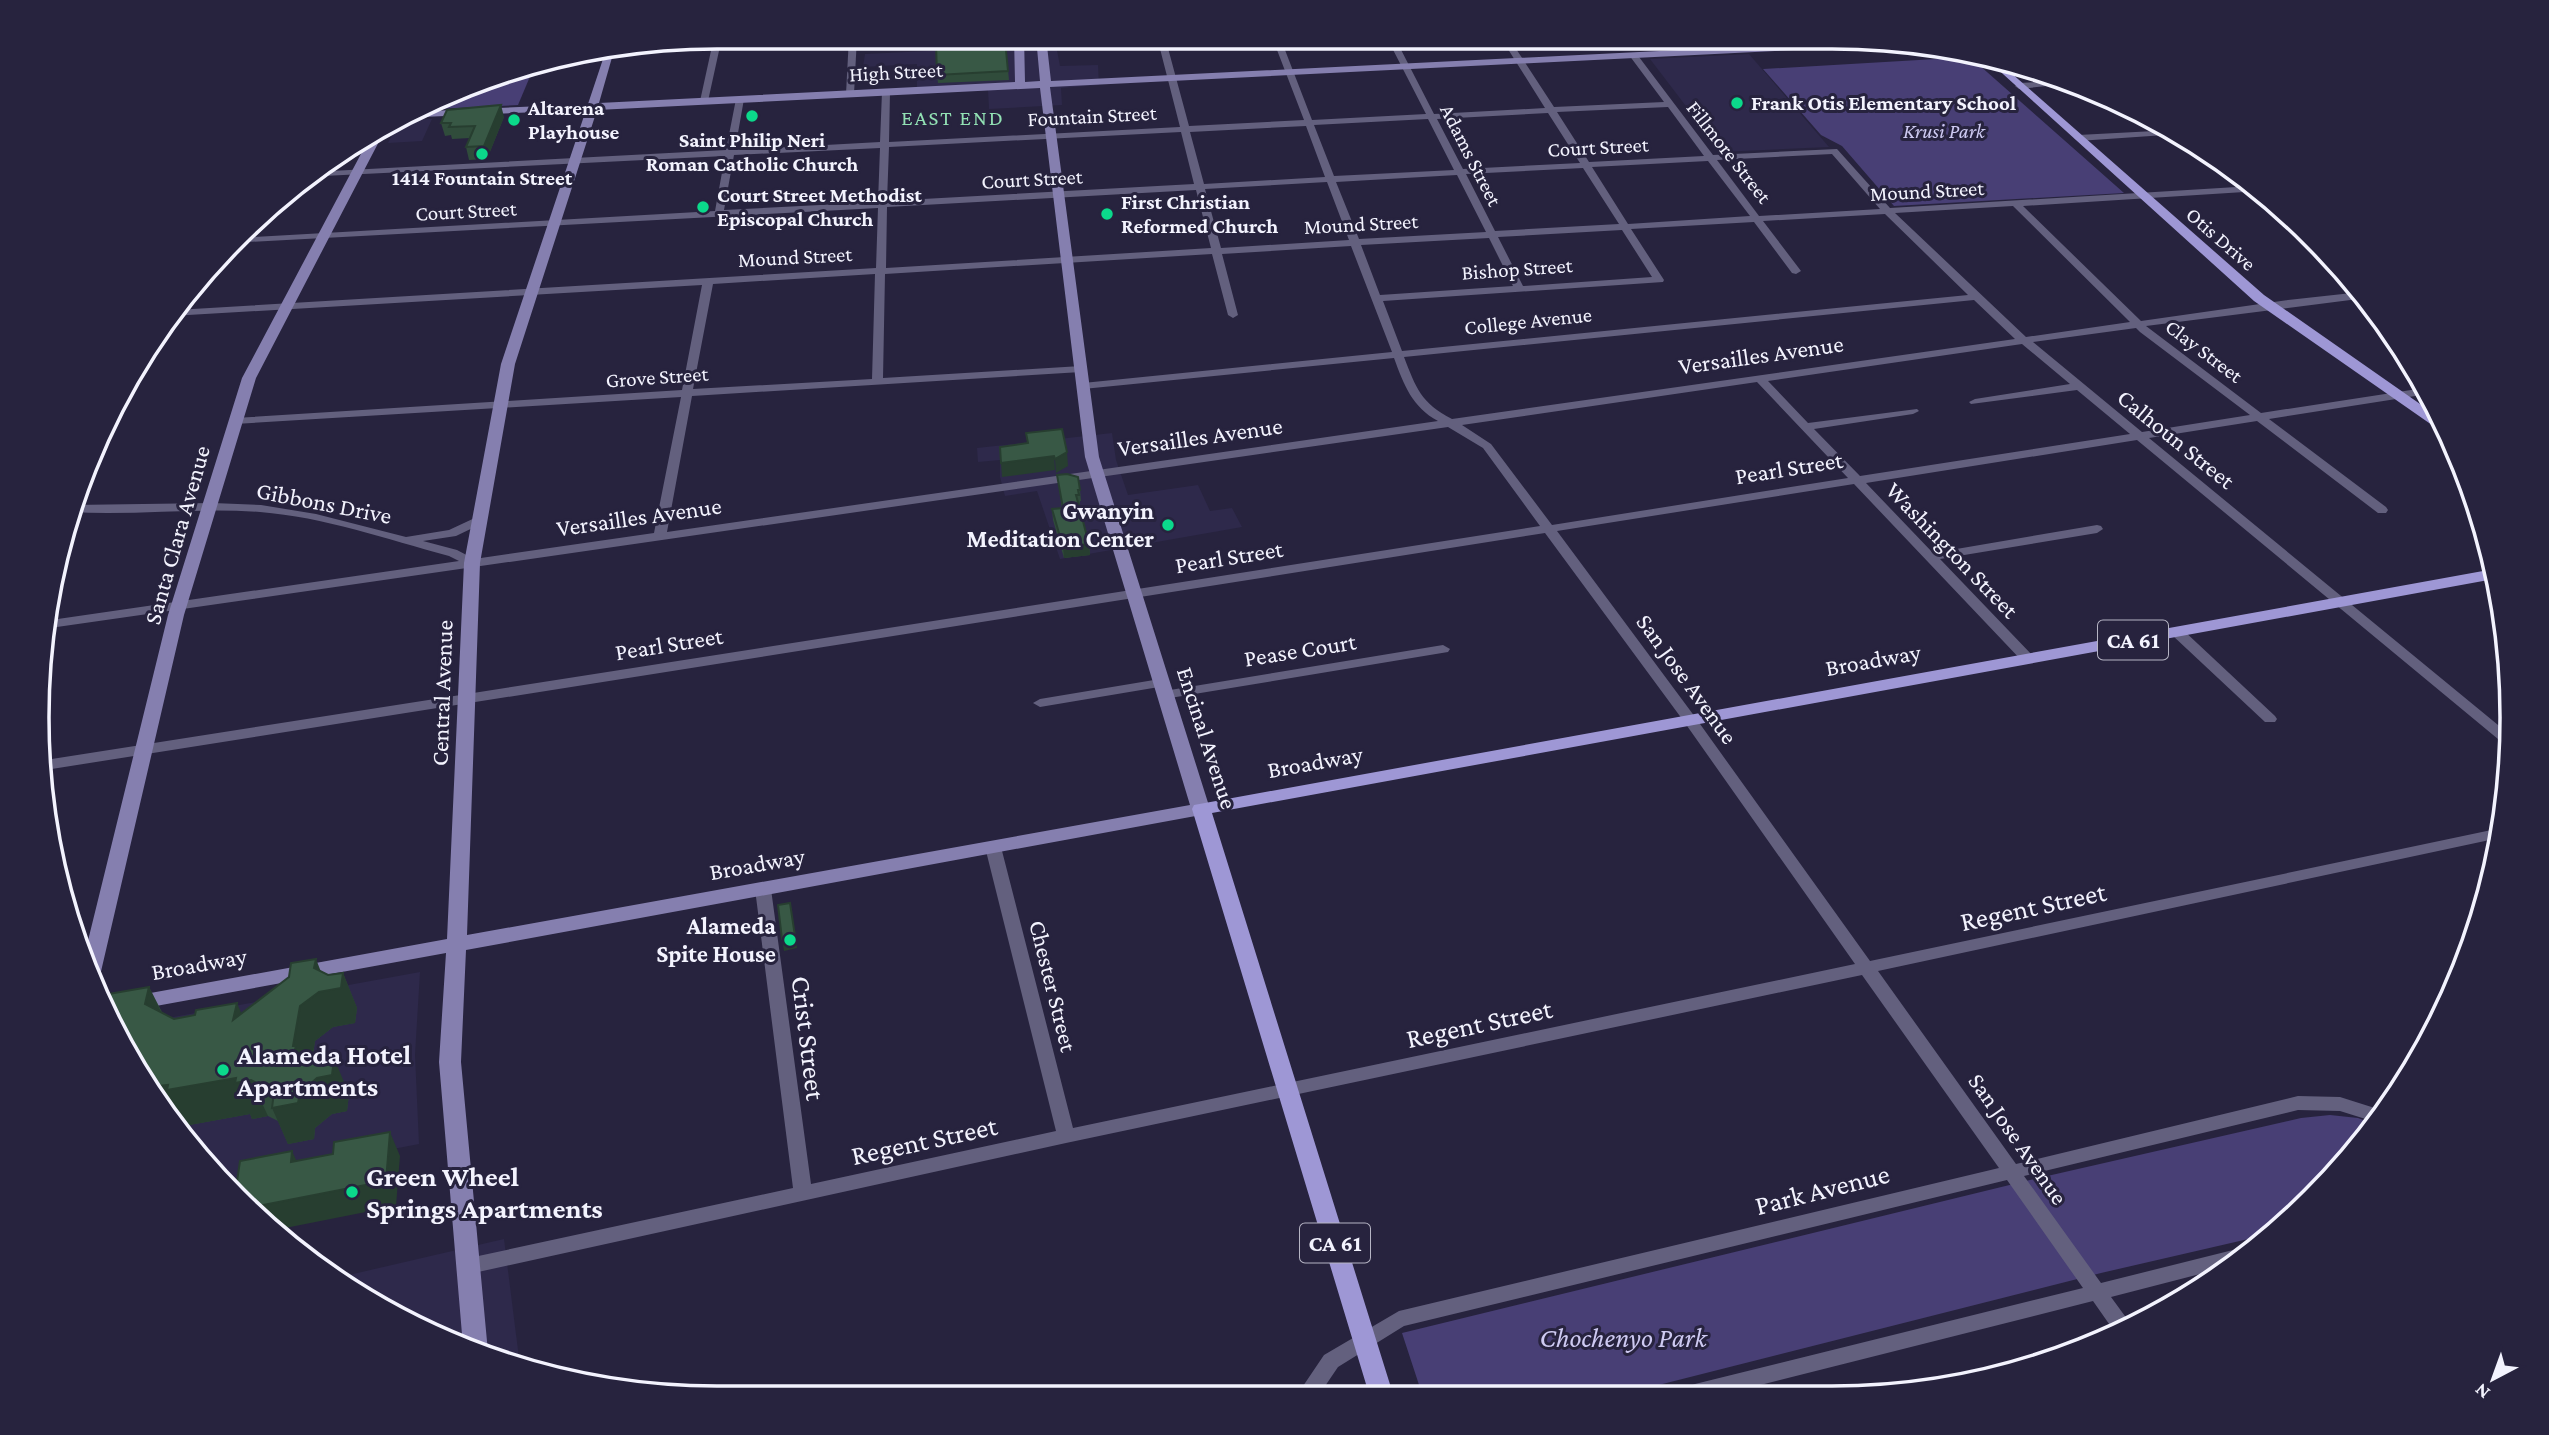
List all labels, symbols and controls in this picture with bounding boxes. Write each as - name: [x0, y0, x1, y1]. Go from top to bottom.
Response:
- street label: High Street: [849, 58, 945, 86]
- place label: Frank Otis Elementary School: [1751, 91, 2016, 115]
- marker: Frank Otis Elementary School: [1729, 95, 1745, 111]
- place label: Altarena Playhouse: [527, 96, 620, 144]
- street label: Fillmore Street: [1682, 96, 1777, 209]
- street label: Adams Street: [1435, 100, 1507, 211]
- street label: Fountain Street: [1027, 101, 1158, 131]
- district label: EAST END: [901, 106, 1005, 130]
- marker: Saint Philip Neri Roman Catholic Church: [744, 108, 760, 124]
- marker: Altarena Playhouse: [506, 112, 522, 128]
- park label: Krusi Park: [1903, 119, 1986, 143]
- place label: Saint Philip Neri Roman Catholic Church: [646, 128, 858, 176]
- street label: Court Street: [1547, 132, 1650, 162]
- marker: 1414 Fountain Street: [474, 146, 490, 162]
- street label: Court Street: [981, 164, 1084, 194]
- place label: 1414 Fountain Street: [392, 166, 573, 190]
- street label: Mound Street: [1869, 176, 1986, 206]
- place label: Court Street Methodist Episcopal Church: [717, 183, 922, 231]
- place label: First Christian Reformed Church: [1121, 190, 1278, 238]
- street label: Court Street: [415, 196, 518, 226]
- marker: Court Street Methodist Episcopal Church: [695, 199, 711, 215]
- street label: Otis Drive: [2181, 202, 2261, 276]
- marker: First Christian Reformed Church: [1099, 206, 1115, 222]
- street label: Mound Street: [1303, 209, 1420, 239]
- street label: Mound Street: [737, 242, 854, 272]
- street label: Bishop Street: [1461, 253, 1574, 285]
- street label: College Avenue: [1463, 302, 1593, 340]
- street label: Clay Street: [2161, 314, 2248, 388]
- street label: Versailles Avenue: [1677, 330, 1845, 379]
- street label: Grove Street: [605, 361, 710, 393]
- street label: Calhoun Street: [2112, 383, 2241, 495]
- street label: Versailles Avenue: [1116, 412, 1284, 461]
- street label: Santa Clara Avenue: [138, 442, 215, 627]
- street label: Pearl Street: [1733, 446, 1846, 489]
- street label: Gibbons Drive: [254, 476, 394, 529]
- street label: Washington Street: [1881, 476, 2025, 624]
- street label: Versailles Avenue: [555, 492, 723, 541]
- place label: Gwanyin Meditation Center: [967, 497, 1154, 552]
- marker: Gwanyin Meditation Center: [1160, 517, 1176, 533]
- street label: Pearl Street: [1173, 535, 1286, 578]
- street label: San Jose Avenue: [1631, 609, 1744, 749]
- street label: Central Avenue: [425, 620, 458, 766]
- road number: CA 61: [2098, 620, 2168, 660]
- street label: Pearl Street: [613, 622, 726, 665]
- street label: Pease Court: [1242, 627, 1359, 672]
- street label: Broadway: [1823, 638, 1924, 681]
- street label: Encinal Avenue: [1172, 663, 1243, 812]
- street label: Broadway: [1265, 740, 1366, 783]
- street label: Broadway: [707, 842, 808, 885]
- street label: Regent Street: [1957, 876, 2110, 937]
- place label: Alameda Spite House: [656, 912, 776, 967]
- street label: Chester Street: [1024, 917, 1083, 1055]
- marker: Alameda Spite House: [782, 932, 798, 948]
- street label: Broadway: [149, 942, 250, 985]
- street label: Crist Street: [786, 974, 832, 1103]
- street label: Regent Street: [1403, 993, 1556, 1054]
- place label: Alameda Hotel Apartments: [236, 1039, 411, 1102]
- marker: Alameda Hotel Apartments: [215, 1062, 231, 1078]
- street label: San Jose Avenue: [1963, 1068, 2074, 1209]
- street label: Regent Street: [848, 1110, 1001, 1171]
- street label: Park Avenue: [1752, 1158, 1893, 1221]
- place label: Green Wheel Springs Apartments: [366, 1161, 603, 1224]
- marker: Green Wheel Springs Apartments: [344, 1184, 360, 1200]
- road number: CA 61: [1300, 1224, 1370, 1262]
- park label: Chochenyo Park: [1539, 1322, 1708, 1353]
- north arrow: [2458, 1344, 2528, 1414]
- text: N: [2470, 1379, 2494, 1404]

